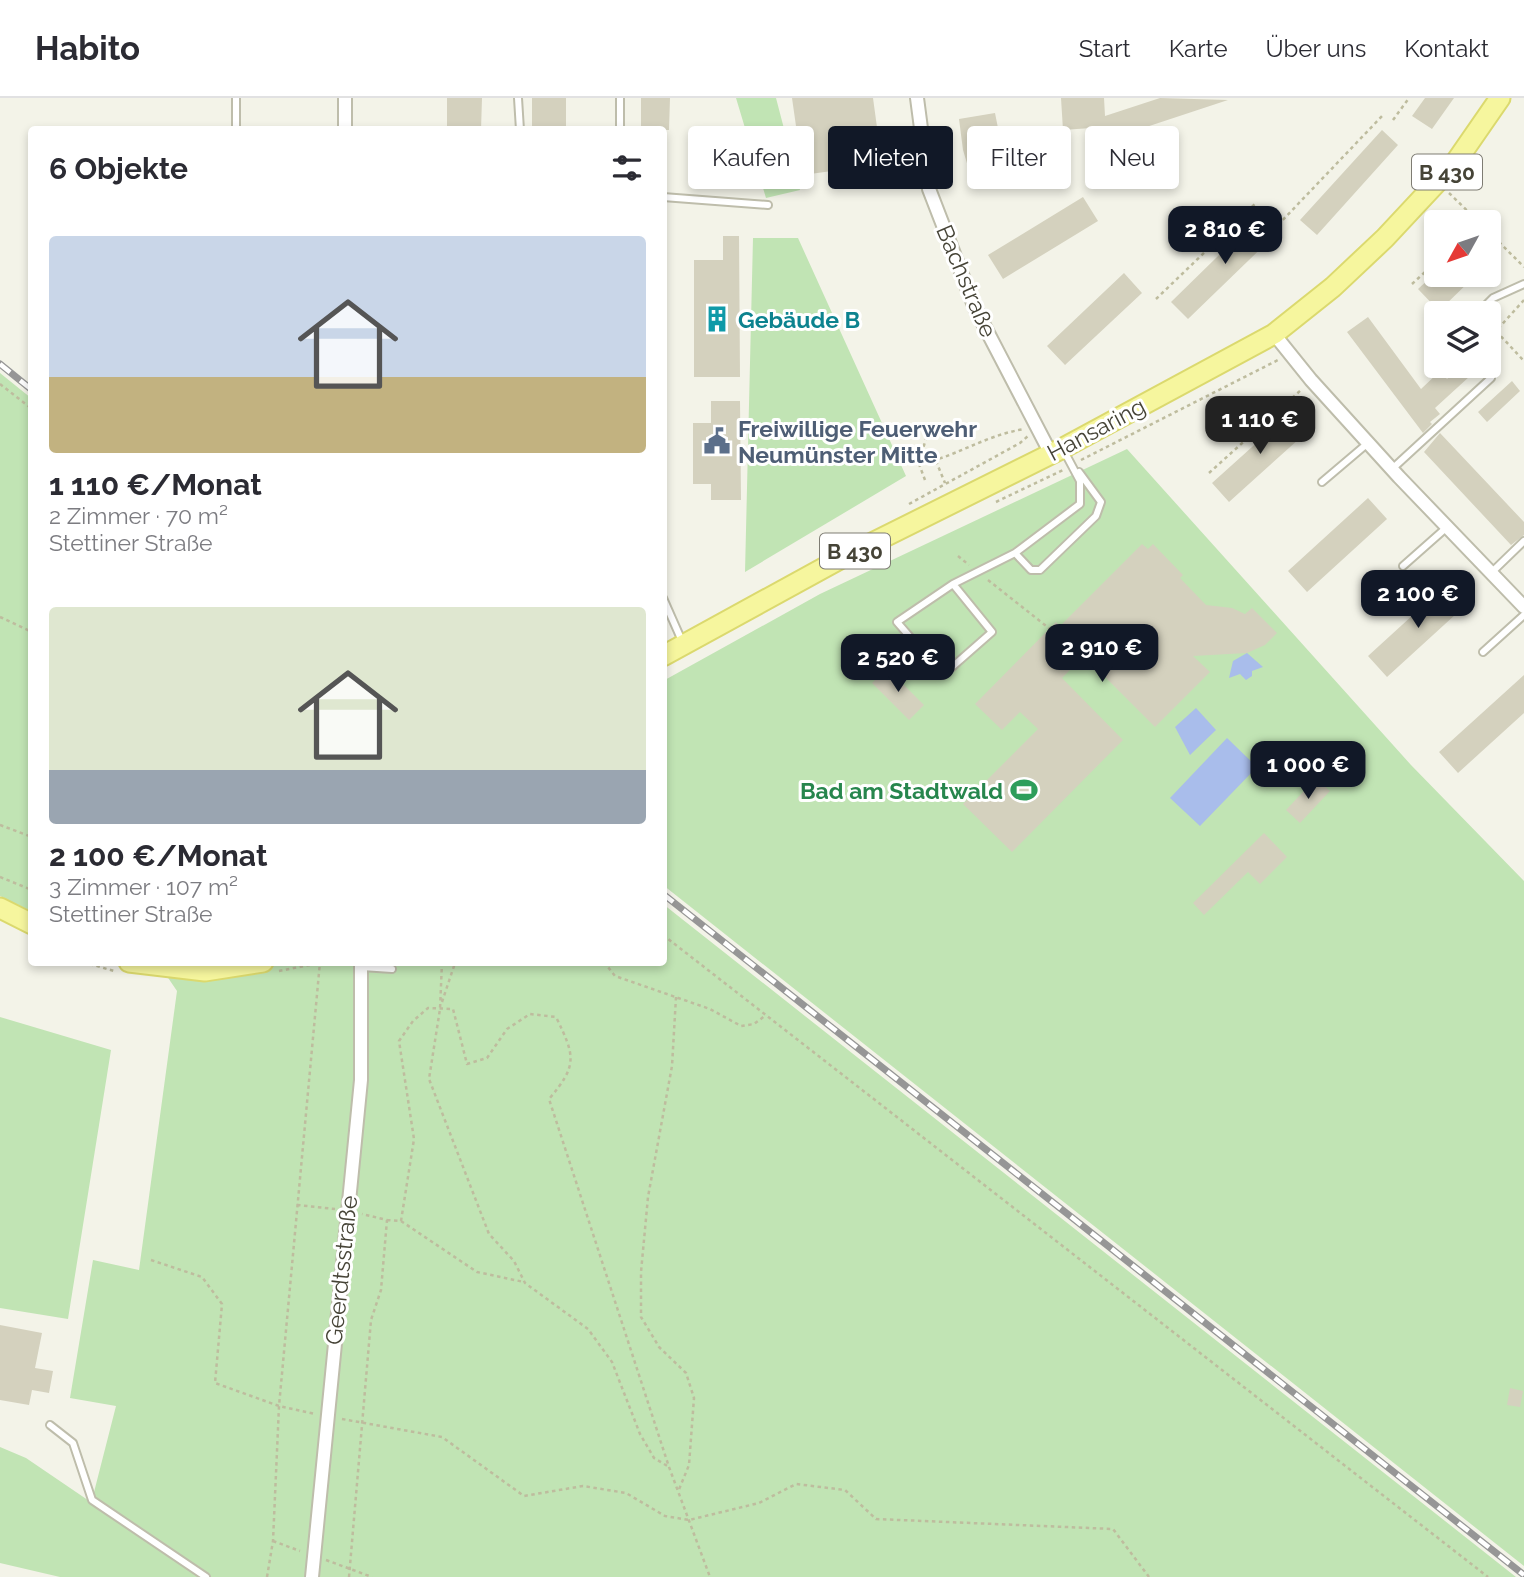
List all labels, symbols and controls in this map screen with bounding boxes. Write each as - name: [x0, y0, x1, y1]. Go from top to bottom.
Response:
- text: Habito: [35, 29, 140, 68]
- text: Start: [1079, 34, 1131, 63]
- text: Karte: [1169, 34, 1228, 63]
- text: Über uns: [1266, 34, 1366, 63]
- text: Kontakt: [1404, 34, 1489, 63]
- chip: Kaufen: [688, 126, 814, 189]
- chip: Mieten: [828, 126, 953, 189]
- chip: Filter: [967, 126, 1071, 189]
- chip: Neu: [1085, 126, 1179, 189]
- icon: filters: [608, 149, 646, 187]
- text: 6 Objekte: [49, 151, 188, 186]
- road number: B 430: [1412, 154, 1482, 190]
- pin: 2 810 €: [1160, 206, 1290, 266]
- north arrow: [1424, 210, 1502, 287]
- map controls: [1424, 210, 1501, 378]
- text: 2 810 €: [1184, 215, 1266, 242]
- street label: Bachstraße: [931, 221, 1003, 341]
- icon: home: [285, 281, 411, 407]
- button: layers: [1424, 301, 1501, 378]
- building icon: Gebäude B: [702, 304, 732, 334]
- place label: Gebäude B: [738, 306, 860, 333]
- street label: Hansaring: [1042, 392, 1150, 466]
- pin: 1 110 €: [1195, 396, 1325, 456]
- text: 1 110 €: [1221, 405, 1299, 432]
- place label: Freiwillige Feuerwehr Neumünster Mitte: [738, 415, 977, 468]
- public building icon: Freiwillige Feuerwehr Neumünster Mitte: [702, 426, 732, 456]
- text: 1 110 €/Monat: [49, 467, 262, 502]
- text: 2 Zimmer · 70 m²: [49, 502, 228, 529]
- text: Stettiner Straße: [49, 529, 213, 556]
- road number: B 430: [820, 533, 890, 568]
- pin: 2 100 €: [1353, 570, 1483, 630]
- text: 2 100 €: [1377, 579, 1459, 606]
- pin: 2 910 €: [1037, 624, 1167, 684]
- text: 2 910 €: [1061, 633, 1143, 660]
- pin: 2 520 €: [833, 634, 963, 694]
- text: 2 520 €: [857, 643, 939, 670]
- icon: home: [285, 652, 411, 778]
- pin: 1 000 €: [1243, 742, 1373, 801]
- text: 1 000 €: [1266, 750, 1350, 777]
- sports icon: Bad am Stadtwald: [1009, 775, 1039, 805]
- place label: Bad am Stadtwald: [800, 777, 1003, 804]
- text: 2 100 €/Monat: [49, 838, 267, 873]
- text: 3 Zimmer · 107 m²: [49, 873, 238, 900]
- text: Stettiner Straße: [49, 900, 213, 927]
- street label: Geerdtsstraße: [320, 1194, 362, 1346]

